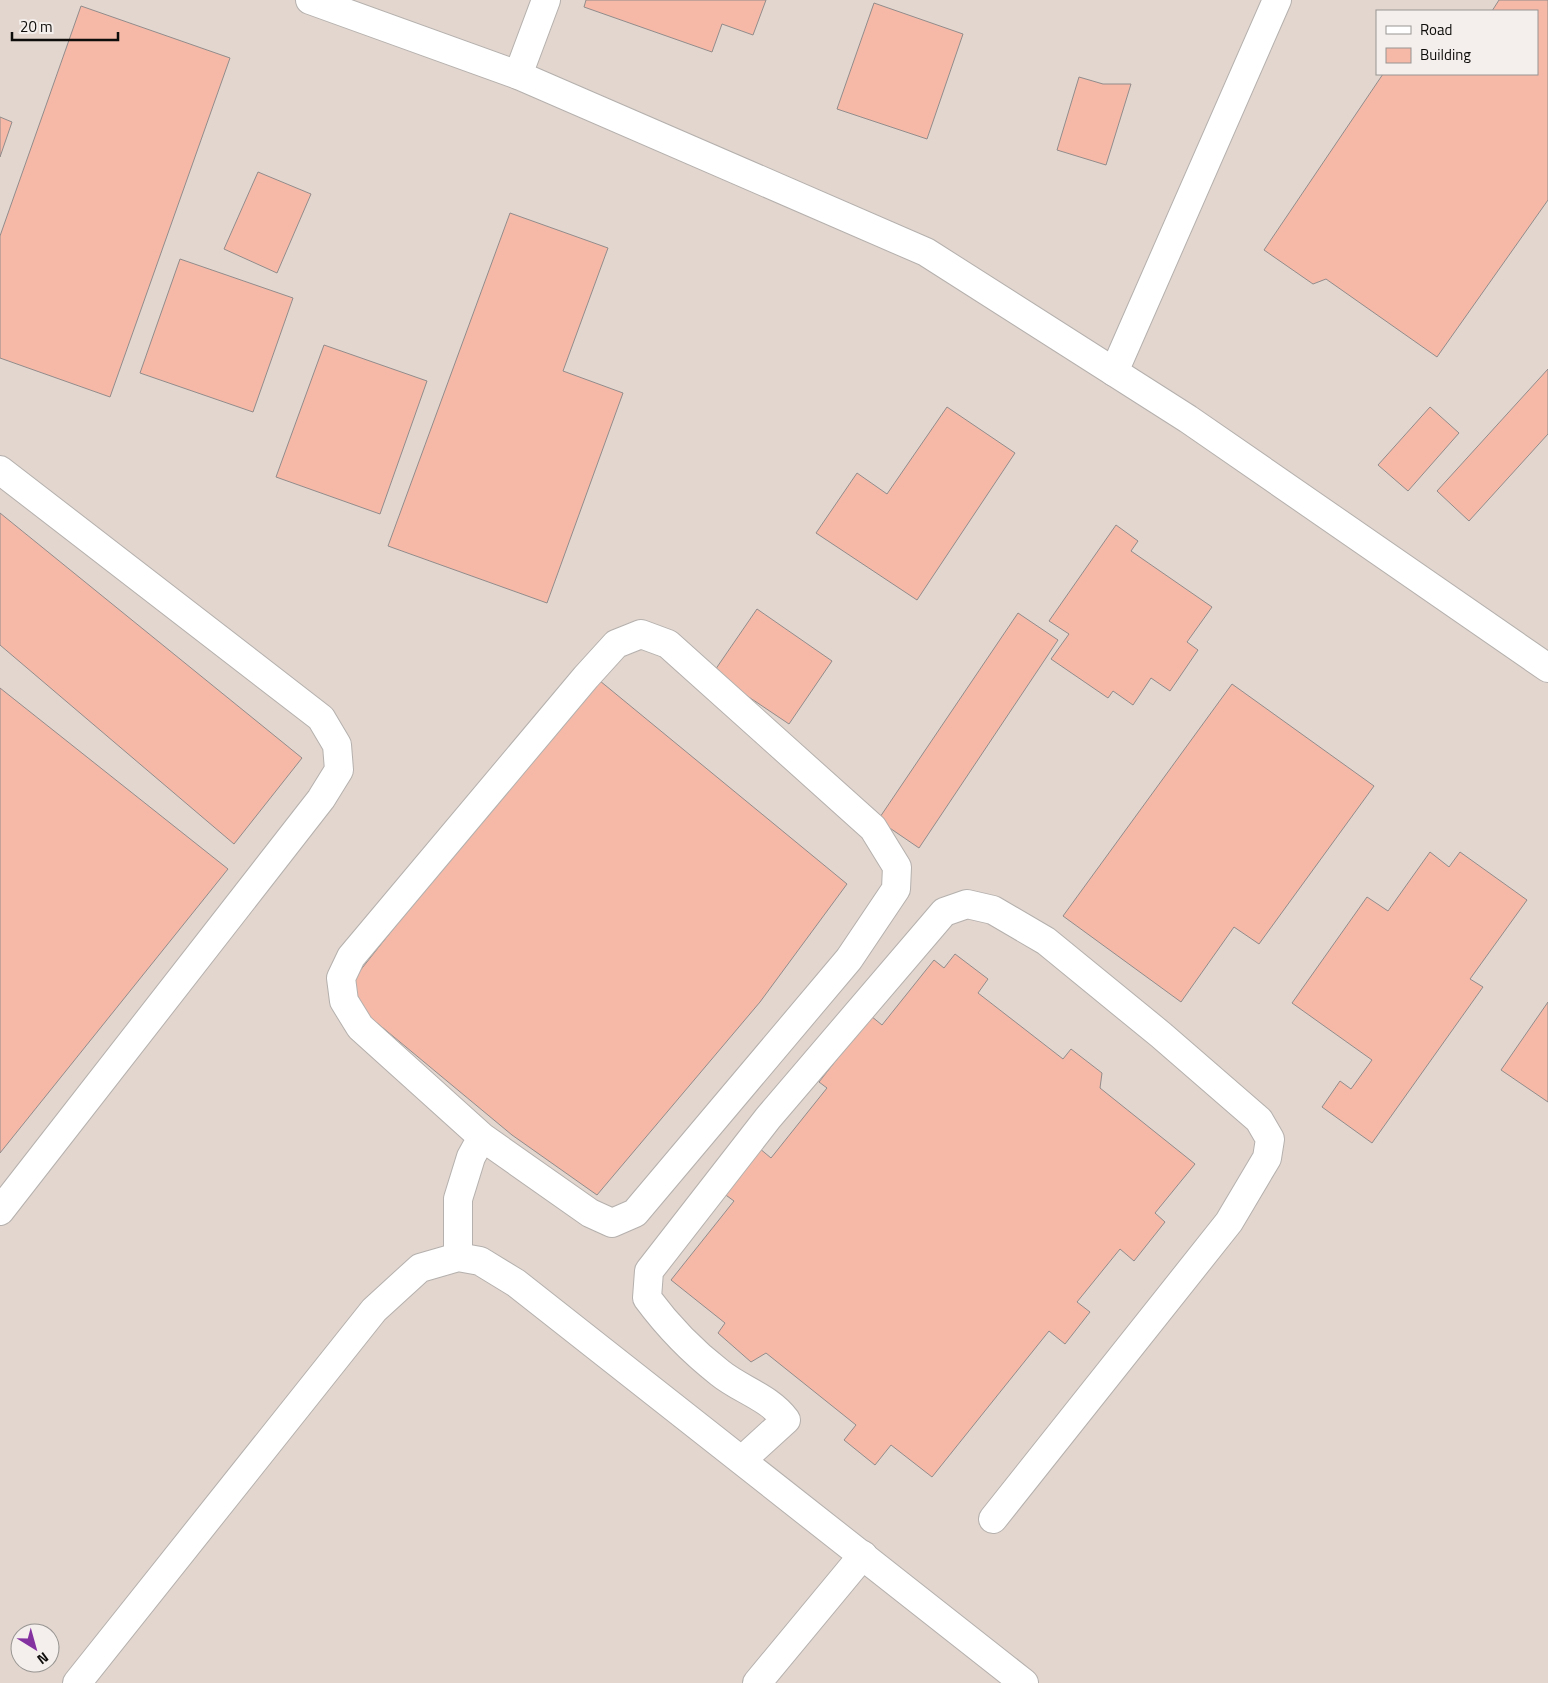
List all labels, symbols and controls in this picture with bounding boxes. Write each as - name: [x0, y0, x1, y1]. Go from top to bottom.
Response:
- scale bar: [12, 10, 119, 42]
- legend: [1376, 10, 1538, 75]
- text: 20 m: [20, 15, 53, 38]
- text: Road: [1420, 18, 1452, 41]
- text: Building: [1420, 43, 1471, 66]
- north arrow: [10, 1623, 60, 1673]
- text: N: [33, 1647, 53, 1670]

